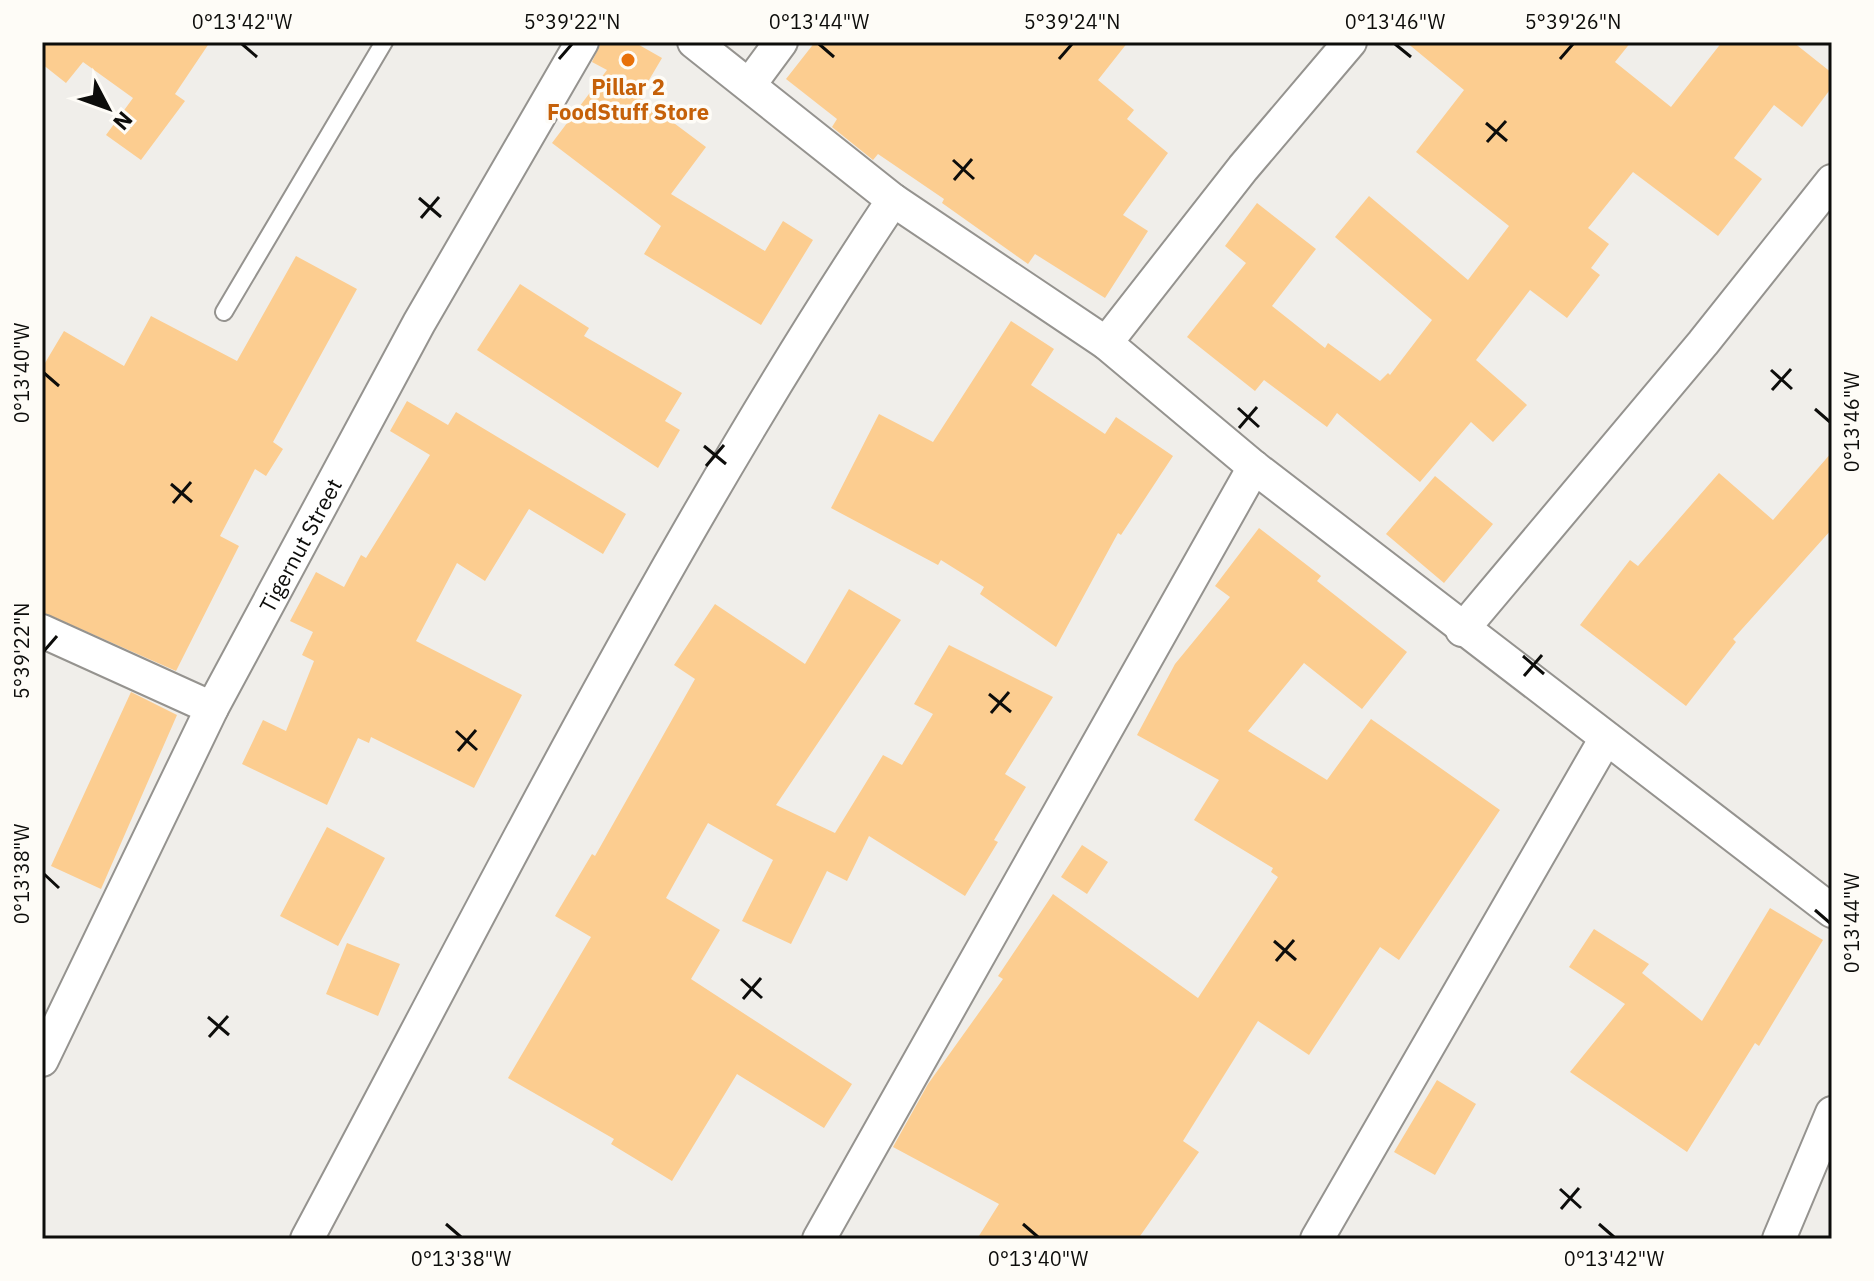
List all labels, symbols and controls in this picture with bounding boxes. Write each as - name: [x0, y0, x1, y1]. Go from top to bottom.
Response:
- text: 0°13'42"W: [192, 8, 293, 35]
- text: 5°39'22"N: [524, 8, 620, 35]
- text: 0°13'44"W: [769, 8, 870, 35]
- text: 5°39'24"N: [1024, 8, 1120, 35]
- text: 0°13'46"W: [1345, 8, 1446, 35]
- text: 5°39'26"N: [1525, 8, 1621, 35]
- marker: Pillar 2 FoodStuff Store: [619, 51, 637, 69]
- north arrow: [68, 68, 148, 148]
- place label: Pillar 2 FoodStuff Store: [547, 72, 709, 126]
- text: N: [107, 106, 140, 137]
- text: 0°13'40"W: [8, 322, 35, 423]
- text: 0°13'46"W: [1838, 371, 1865, 472]
- street label: Tigernut Street: [252, 473, 347, 617]
- text: 5°39'22"N: [8, 603, 35, 699]
- text: 0°13'38"W: [8, 823, 35, 924]
- text: 0°13'44"W: [1838, 872, 1865, 973]
- text: 0°13'38"W: [411, 1245, 512, 1272]
- text: 0°13'40"W: [988, 1245, 1089, 1272]
- text: 0°13'42"W: [1564, 1245, 1665, 1272]

